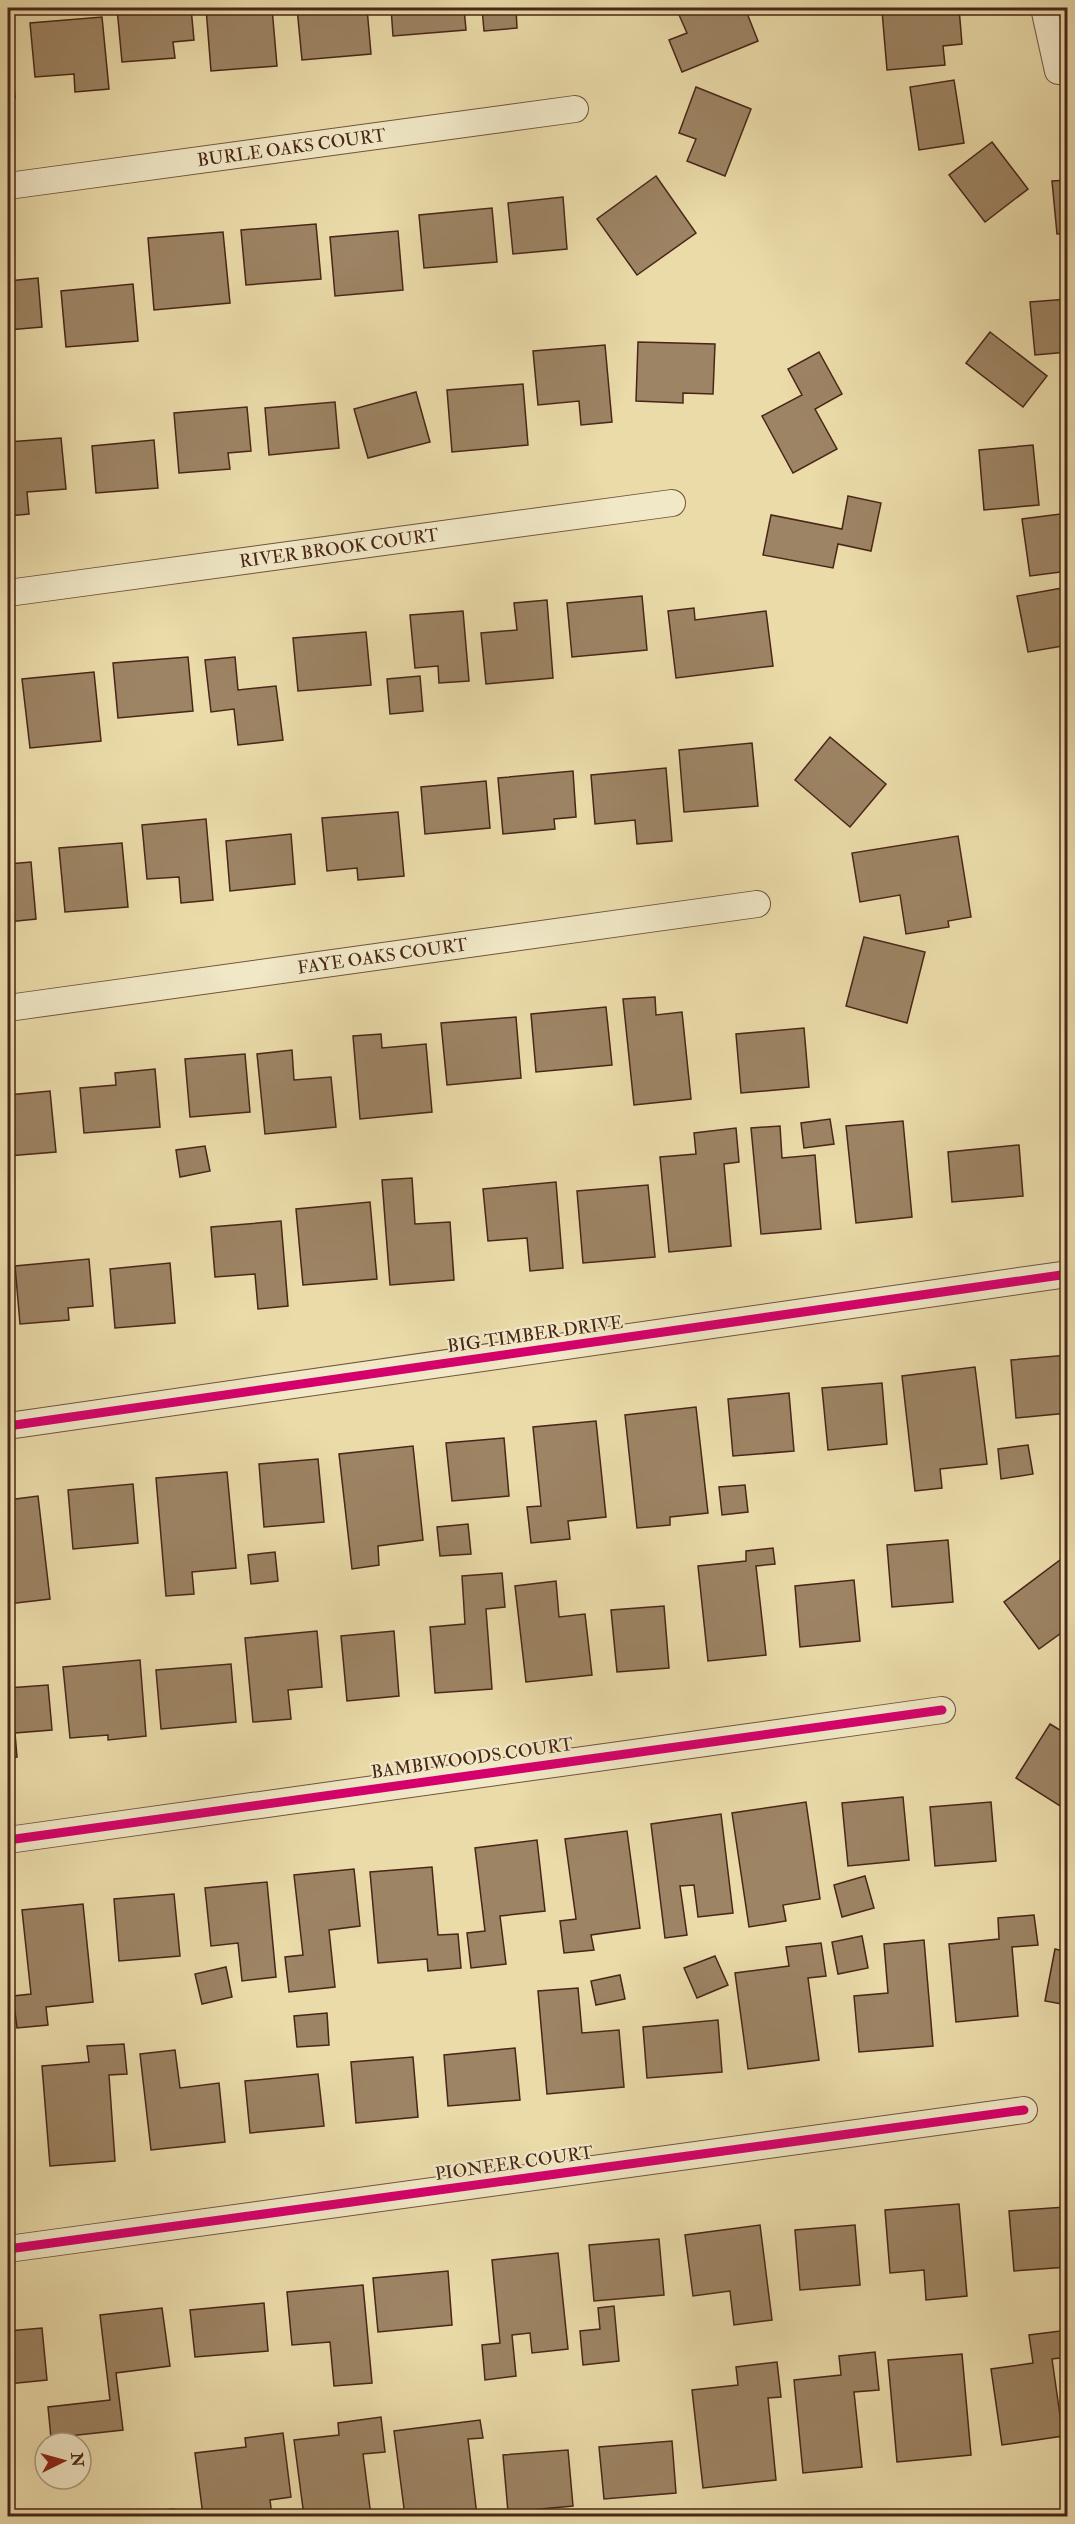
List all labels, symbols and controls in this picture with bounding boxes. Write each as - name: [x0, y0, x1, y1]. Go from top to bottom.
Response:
- street label: BURLE OAKS COURT: [196, 124, 388, 172]
- street label: RIVER BROOK COURT: [238, 524, 441, 574]
- street label: FAYE OAKS COURT: [296, 933, 470, 980]
- street label: BIG TIMBER DRIVE: [446, 1311, 625, 1358]
- street label: BAMBIWOODS COURT: [370, 1733, 575, 1784]
- street label: PIONEER COURT: [434, 2141, 595, 2186]
- north arrow: [33, 2431, 93, 2491]
- text: N: [66, 2451, 88, 2468]

